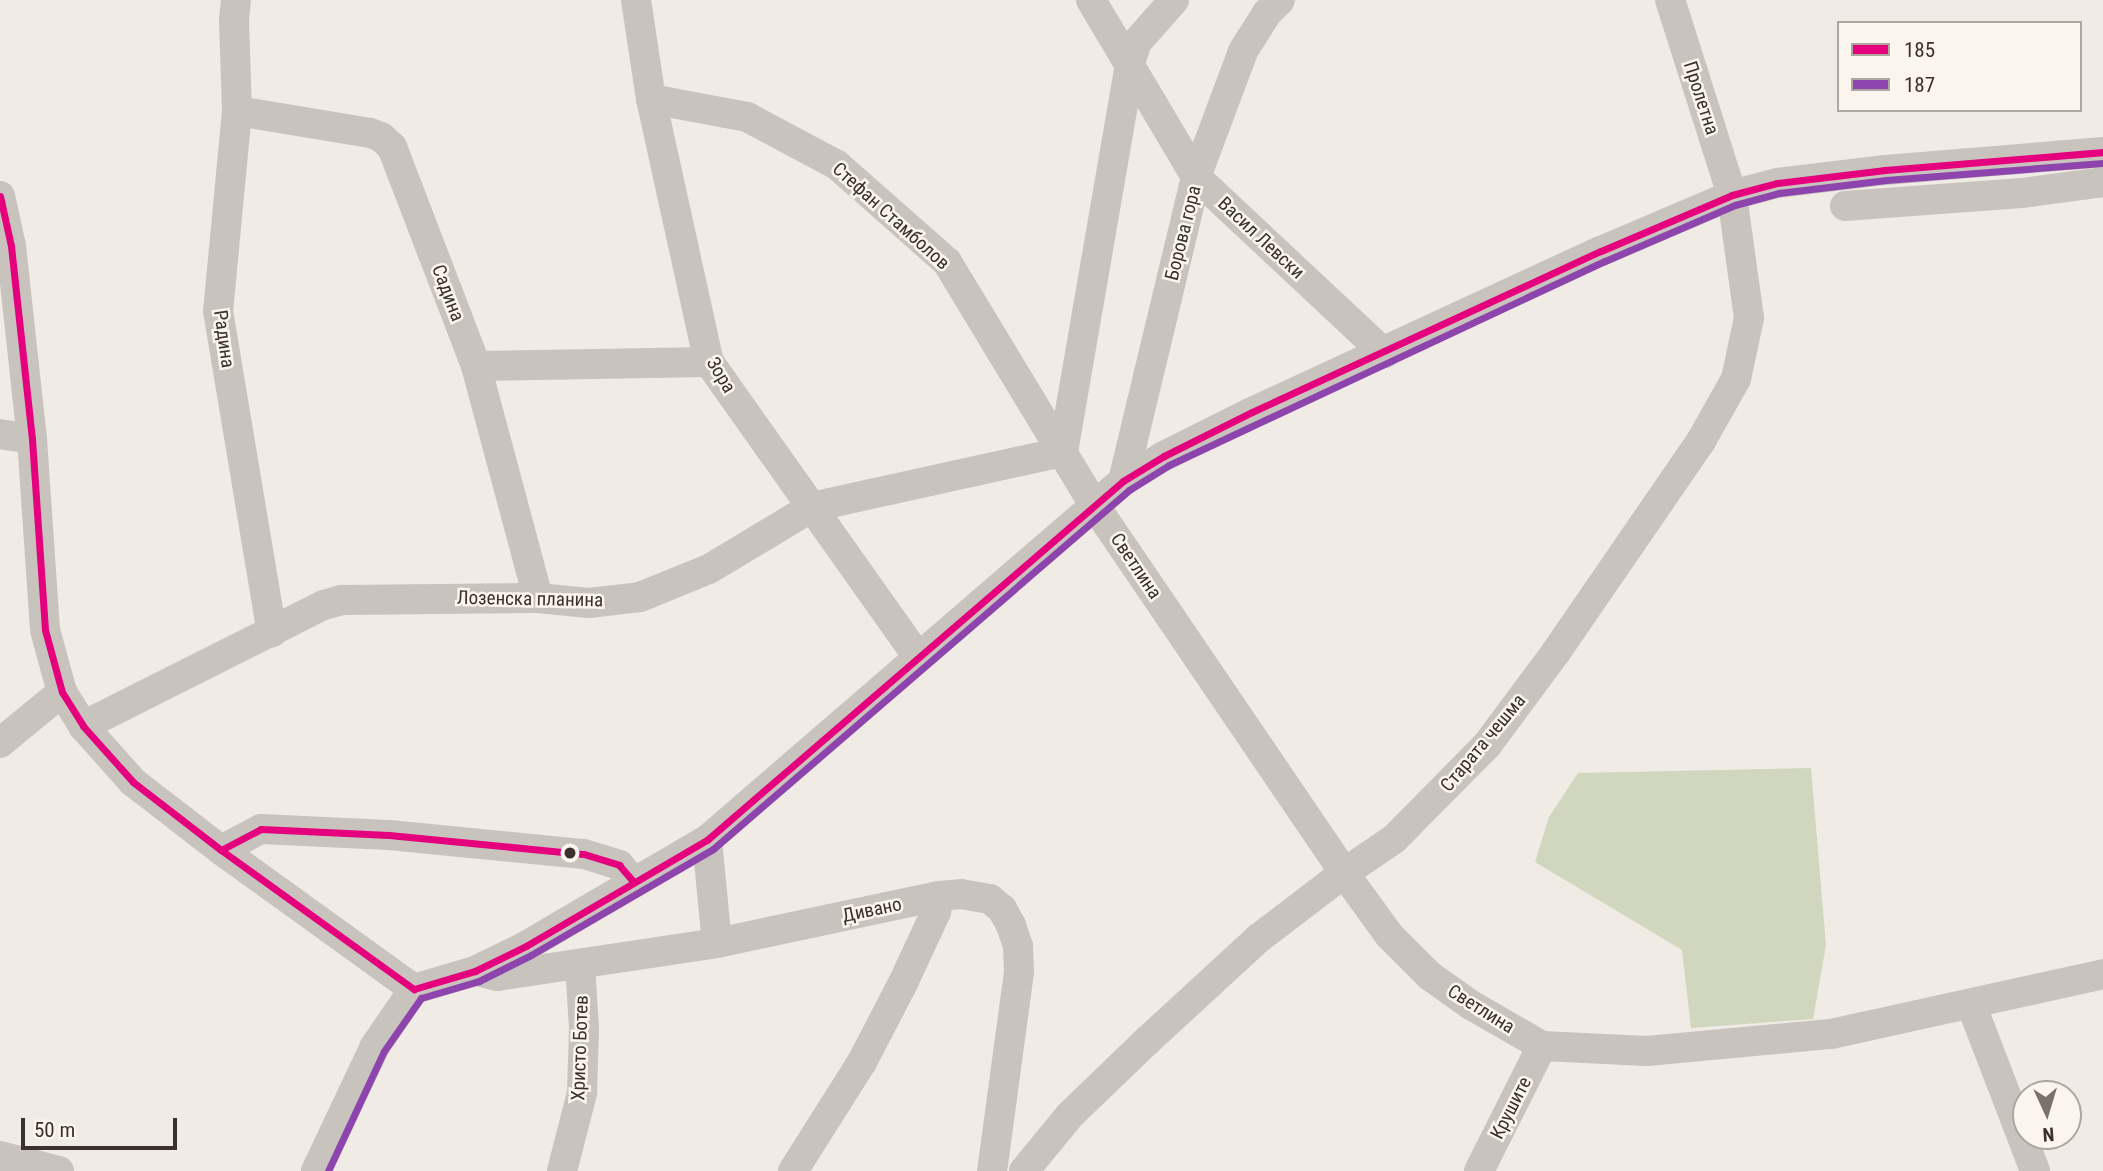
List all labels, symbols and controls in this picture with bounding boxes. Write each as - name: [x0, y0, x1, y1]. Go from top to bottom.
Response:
- legend: [1837, 21, 2082, 112]
- text: 185: [1904, 38, 1935, 62]
- street label: Пролетна: [1678, 58, 1724, 138]
- text: 187: [1904, 73, 1935, 97]
- street label: Стефан Стамболов: [828, 157, 954, 275]
- street label: Борова гора: [1160, 183, 1206, 283]
- street label: Васил Левски: [1213, 192, 1309, 284]
- street label: Садина: [427, 262, 469, 324]
- street label: Радина: [209, 309, 239, 369]
- street label: Зора: [701, 353, 741, 397]
- street label: Светлина: [1106, 529, 1166, 603]
- street label: Лозенска планина: [457, 586, 603, 612]
- street label: Старата чешма: [1436, 690, 1530, 796]
- unlabelled marker: [563, 846, 577, 860]
- street label: Дивано: [840, 893, 904, 927]
- street label: Светлина: [1443, 980, 1519, 1038]
- street label: Христо Ботев: [567, 995, 593, 1101]
- street label: Крушите: [1486, 1073, 1536, 1143]
- north arrow: [2012, 1080, 2082, 1150]
- scale bar: [24, 1104, 180, 1148]
- text: 50 m: [34, 1118, 75, 1142]
- text: N: [2042, 1123, 2055, 1146]

